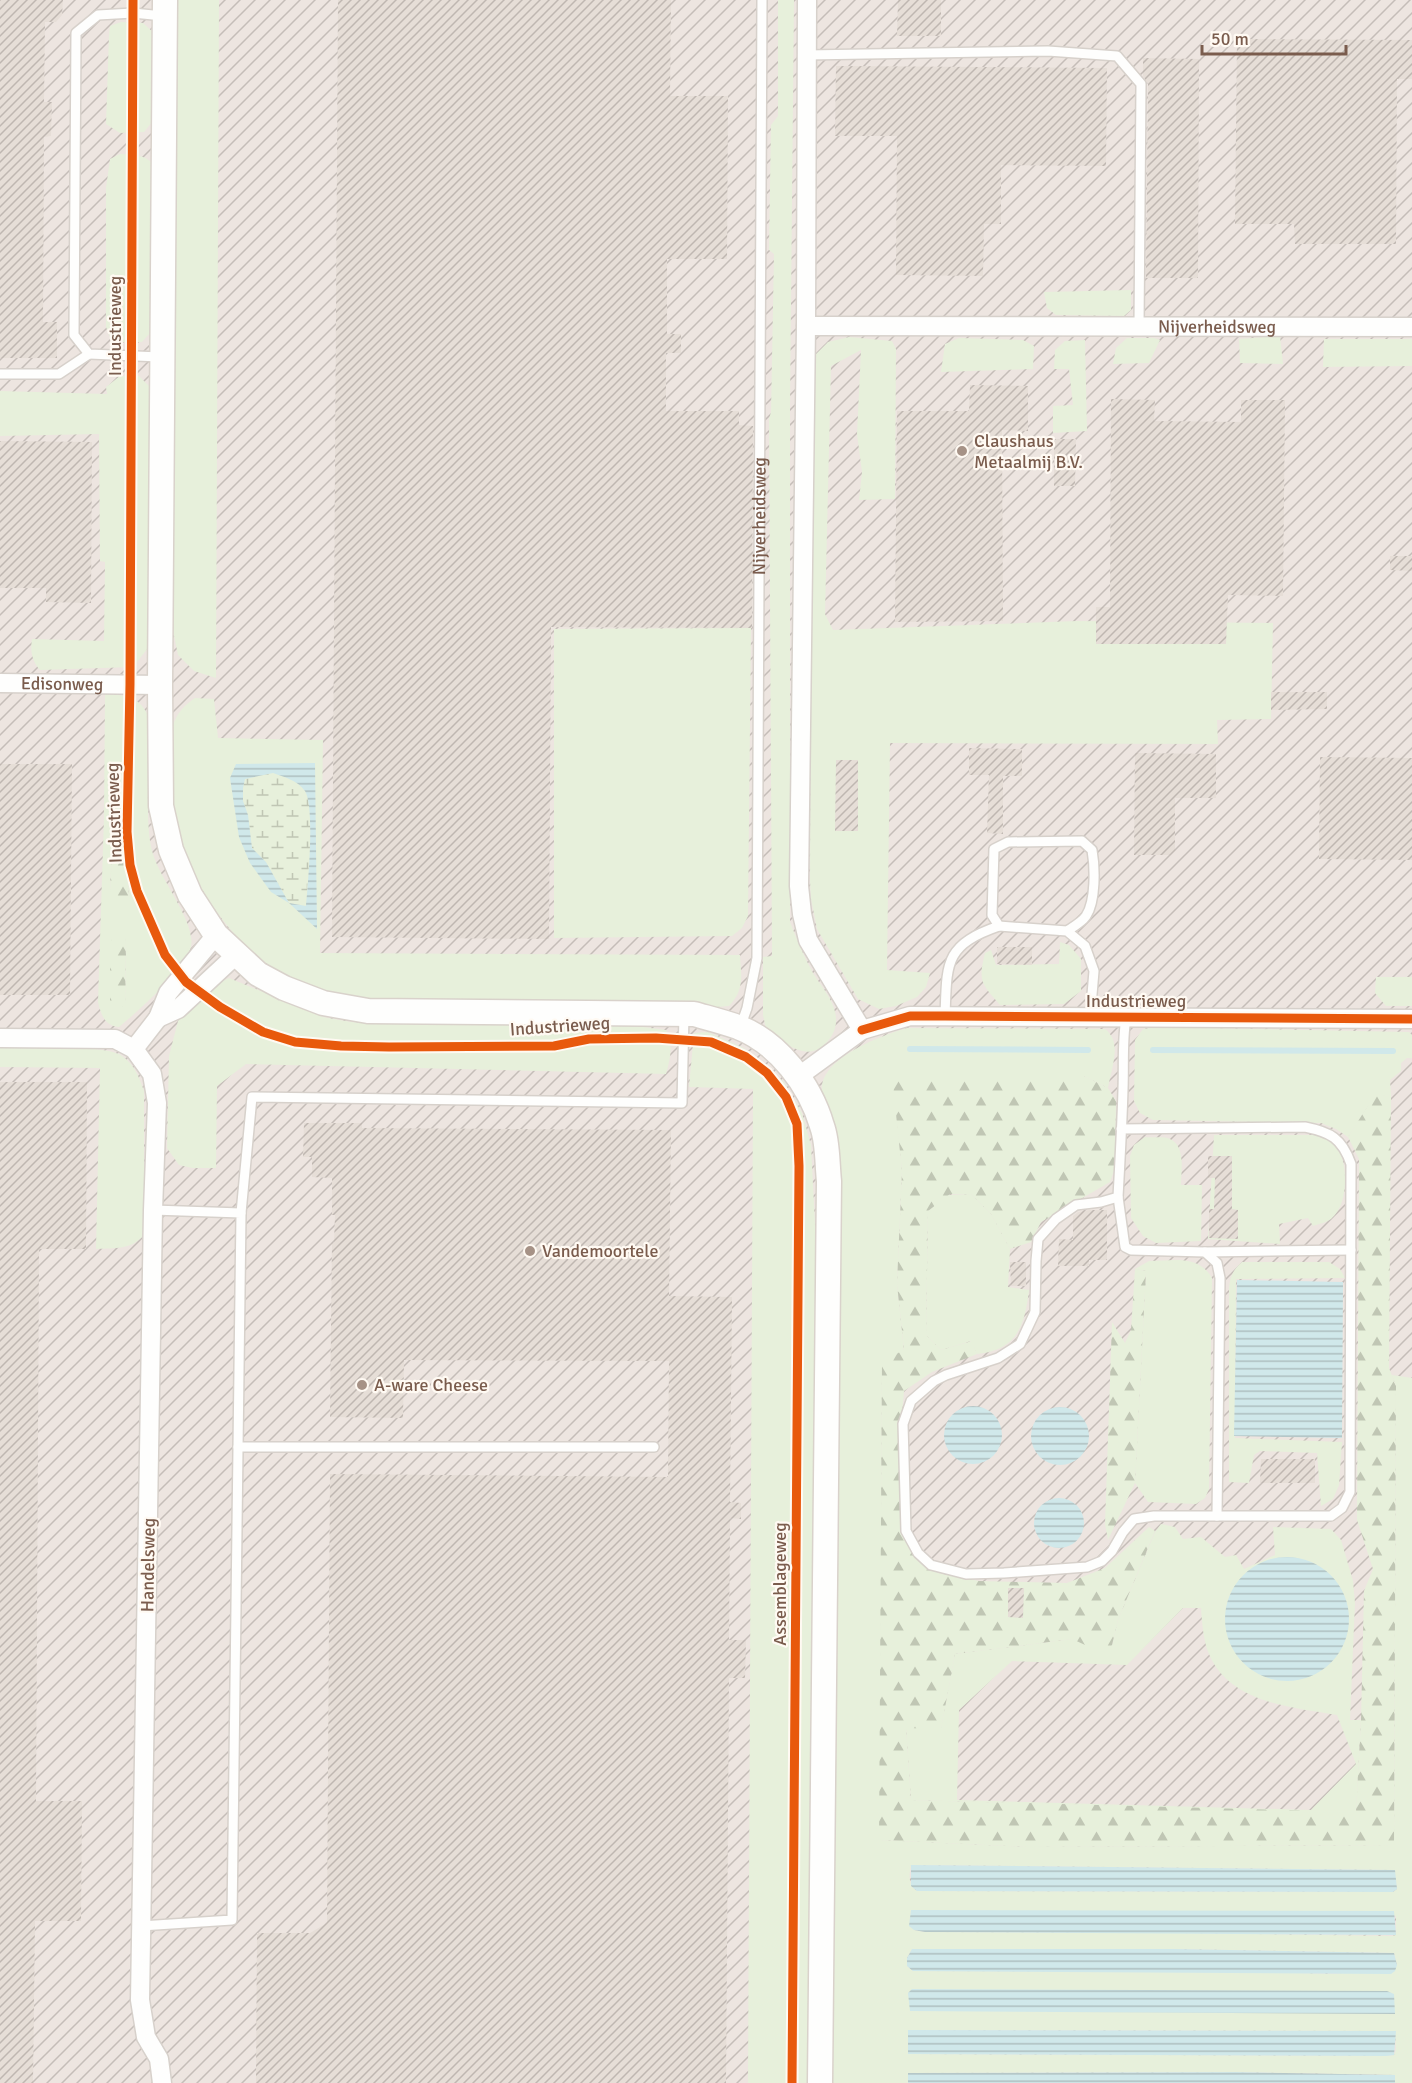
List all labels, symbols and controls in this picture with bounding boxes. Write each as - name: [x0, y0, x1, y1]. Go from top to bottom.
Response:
- scale bar: [1202, 18, 1346, 56]
- text: 50 m: [1211, 28, 1249, 50]
- street label: Industrieweg: [104, 276, 126, 376]
- street label: Nijverheidsweg: [1158, 316, 1276, 338]
- place label: Claushaus Metaalmij B.V.: [974, 430, 1083, 473]
- marker: Claushaus Metaalmij B.V.: [955, 444, 969, 458]
- street label: Nijverheidsweg: [748, 457, 771, 575]
- street label: Edisonweg: [21, 672, 103, 695]
- street label: Industrieweg: [101, 762, 127, 864]
- street label: Industrieweg: [1086, 990, 1186, 1012]
- street label: Industrieweg: [509, 1012, 611, 1040]
- place label: Vandemoortele: [542, 1240, 658, 1262]
- marker: Vandemoortele: [523, 1244, 537, 1258]
- place label: A-ware Cheese: [374, 1374, 488, 1396]
- marker: A-ware Cheese: [355, 1378, 369, 1392]
- street label: Handelsweg: [136, 1518, 160, 1612]
- street label: Assemblageweg: [769, 1522, 791, 1646]

